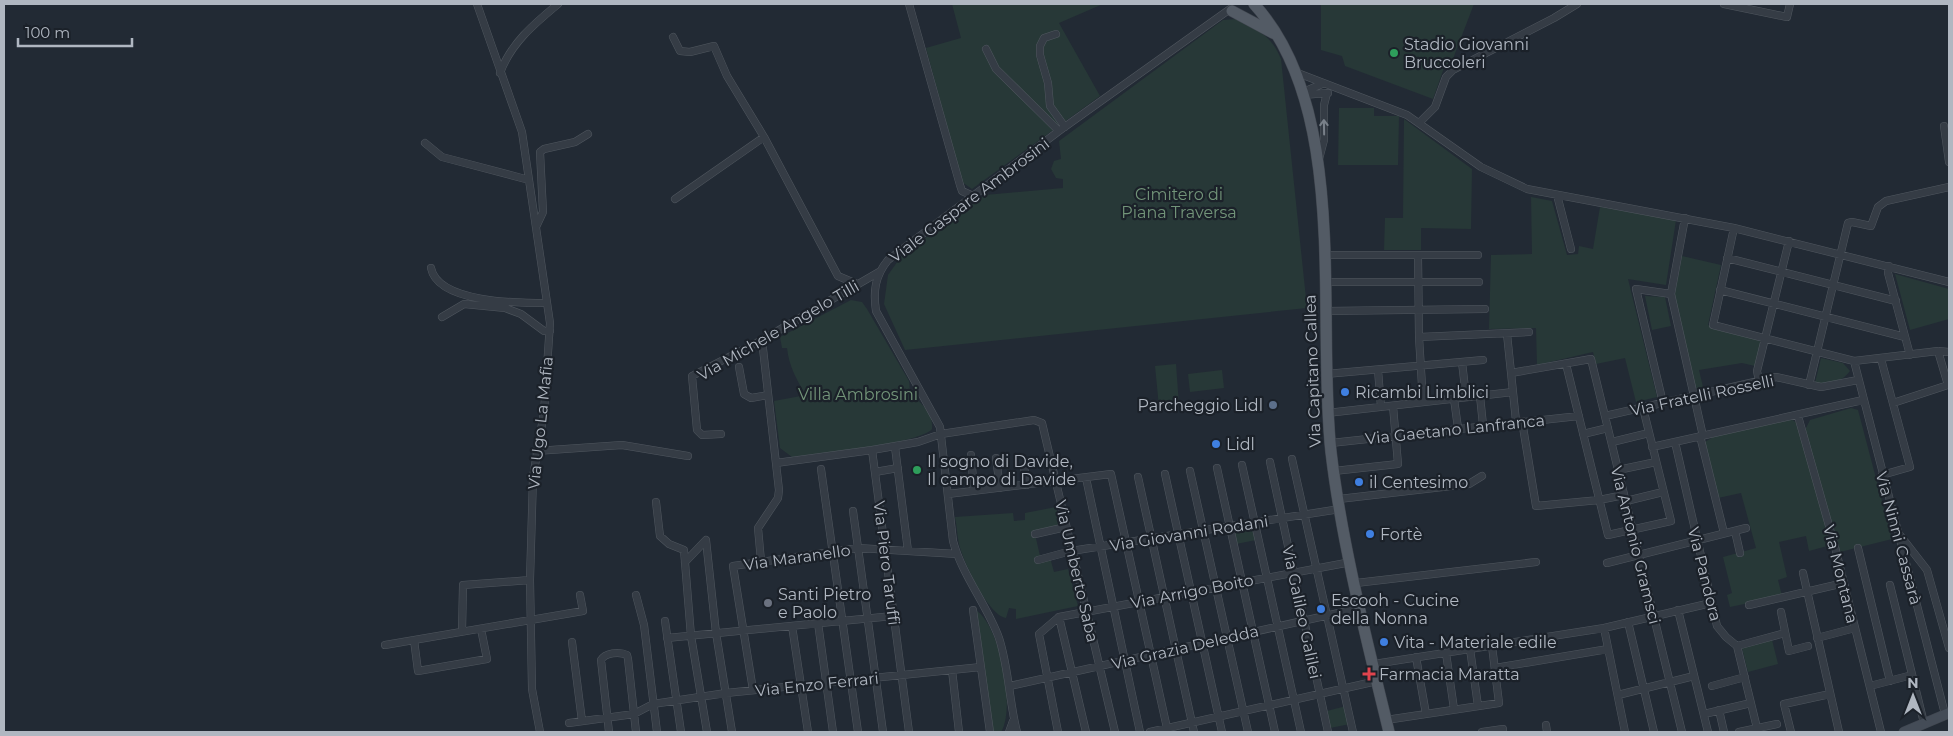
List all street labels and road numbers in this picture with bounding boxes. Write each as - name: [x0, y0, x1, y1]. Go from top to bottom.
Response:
- street label: Viale Gaspare Ambrosini: [886, 134, 1053, 267]
- street label: Via Michele Angelo Tilli: [694, 276, 863, 385]
- street label: Via Capitano Callea: [1300, 294, 1325, 448]
- street label: Via Ugo La Mafia: [524, 356, 557, 490]
- street label: Via Fratelli Rosselli: [1628, 371, 1776, 420]
- street label: Via Gaetano Lanfranca: [1364, 411, 1546, 448]
- street label: Via Antonio Gramsci: [1607, 464, 1664, 626]
- street label: Via Ninni Cassarà: [1872, 469, 1925, 607]
- street label: Via Umberto Saba: [1051, 498, 1102, 644]
- street label: Via Piero Taruffi: [869, 500, 904, 626]
- street label: Via Giovanni Rodani: [1108, 512, 1270, 555]
- street label: Via Montana: [1819, 523, 1862, 625]
- street label: Via Pandora: [1684, 525, 1725, 623]
- street label: Via Maranello: [742, 541, 852, 574]
- street label: Via Galileo Galilei: [1278, 544, 1325, 681]
- street label: Via Arrigo Boito: [1129, 570, 1255, 613]
- street label: Via Grazia Deledda: [1110, 621, 1261, 674]
- street label: Via Enzo Ferrari: [754, 669, 880, 700]

